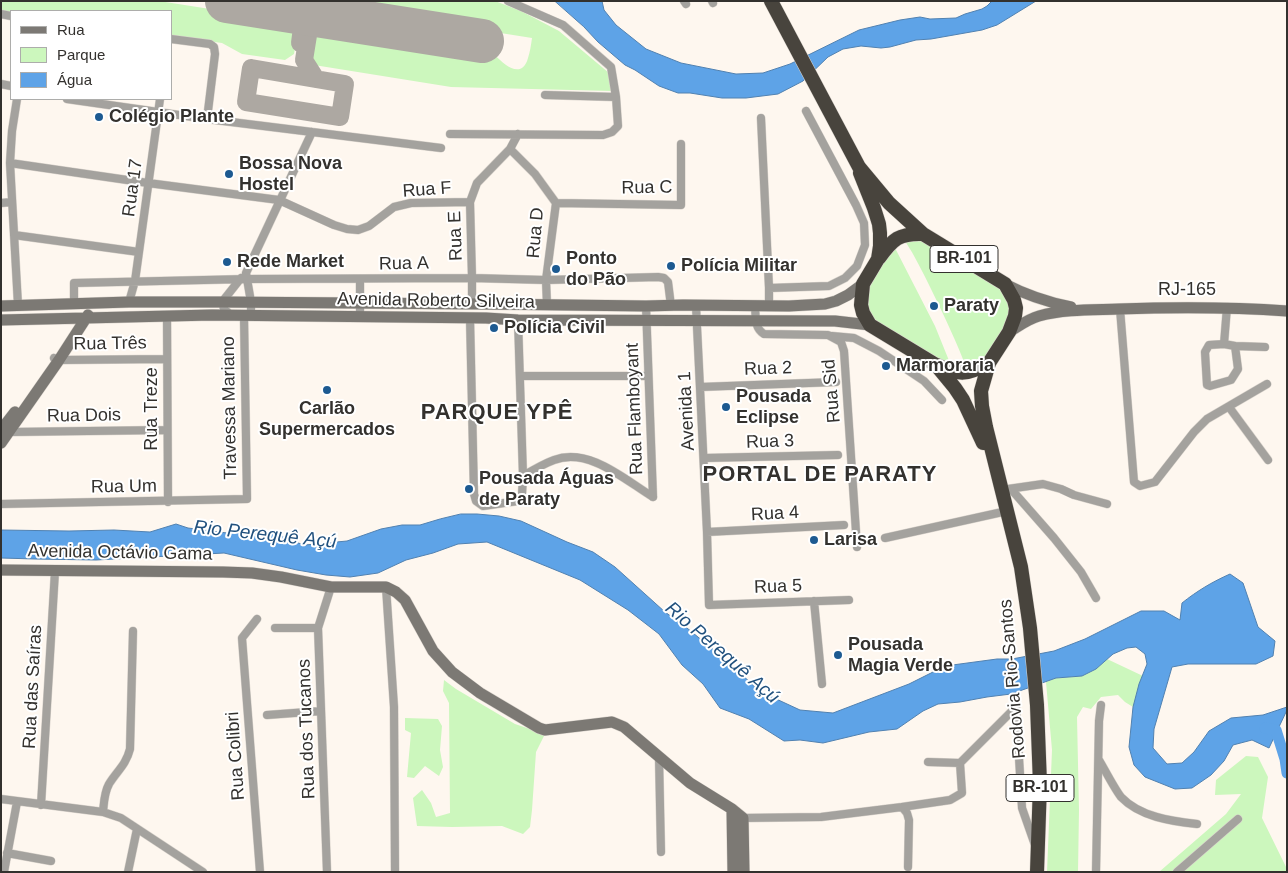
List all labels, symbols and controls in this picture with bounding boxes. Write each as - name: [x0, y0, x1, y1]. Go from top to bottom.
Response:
- legend: [10, 10, 172, 100]
- text: Rua: [57, 21, 85, 38]
- text: Parque: [57, 46, 105, 63]
- text: Água: [57, 71, 92, 88]
- place label: Colégio Plante: [109, 106, 234, 128]
- marker: Colégio Plante: [93, 111, 105, 123]
- place label: Bossa Nova Hostel: [239, 153, 342, 195]
- street label: Rua 17: [118, 158, 148, 218]
- marker: Bossa Nova Hostel: [223, 168, 235, 180]
- street label: Rua C: [621, 177, 673, 199]
- street label: Rua F: [402, 178, 452, 202]
- street label: Rua D: [523, 207, 549, 259]
- street label: Rua E: [444, 211, 468, 261]
- road number: BR-101: [930, 245, 998, 272]
- place label: Ponto do Pão: [566, 248, 626, 290]
- place label: Rede Market: [237, 251, 344, 273]
- street label: Rua A: [379, 253, 429, 275]
- place label: Polícia Militar: [681, 255, 797, 277]
- marker: Rede Market: [221, 256, 233, 268]
- marker: Polícia Militar: [665, 260, 677, 272]
- marker: Ponto do Pão: [550, 263, 562, 275]
- street label: RJ-165: [1158, 279, 1216, 301]
- street label: Avenida Roberto Silveira: [337, 288, 535, 314]
- place label: Paraty: [944, 295, 999, 317]
- marker: Paraty: [928, 300, 940, 312]
- place label: Polícia Civil: [504, 317, 605, 339]
- marker: Polícia Civil: [488, 322, 500, 334]
- street label: Rua Três: [73, 333, 147, 355]
- street label: Travessa Mariano: [218, 336, 242, 480]
- street label: Rua Flamboyant: [622, 343, 648, 475]
- place label: Marmoraria: [896, 355, 994, 377]
- street label: Rua 2: [744, 357, 792, 381]
- street label: Rua Sid: [818, 358, 846, 424]
- marker: Marmoraria: [880, 360, 892, 372]
- street label: Rua Treze: [141, 367, 163, 451]
- street label: Avenida 1: [674, 371, 700, 451]
- marker: Carlão Supermercados: [321, 384, 333, 396]
- place label: Pousada Eclipse: [736, 386, 811, 428]
- place label: Carlão Supermercados: [259, 398, 395, 440]
- district label: PARQUE YPÊ: [419, 400, 575, 426]
- marker: Pousada Eclipse: [720, 401, 732, 413]
- street label: Rua Dois: [47, 405, 121, 427]
- street label: Rua 3: [746, 430, 794, 454]
- district label: PORTAL DE PARATY: [701, 462, 939, 488]
- place label: Pousada Águas de Paraty: [479, 468, 614, 510]
- street label: Rua Um: [91, 476, 157, 498]
- marker: Pousada Águas de Paraty: [463, 483, 475, 495]
- street label: Rua 4: [750, 502, 800, 526]
- water label: Rio Perequê Açú: [192, 516, 338, 554]
- place label: Larisa: [824, 529, 877, 551]
- marker: Larisa: [808, 534, 820, 546]
- street label: Avenida Octávio Gama: [27, 541, 213, 565]
- street label: Rua 5: [754, 575, 802, 599]
- water label: Rio Perequê Açú: [660, 597, 784, 709]
- street label: Rodovia Rio-Santos: [995, 598, 1031, 760]
- street label: Rua das Saíras: [19, 624, 47, 750]
- place label: Pousada Magia Verde: [848, 634, 953, 676]
- marker: Pousada Magia Verde: [832, 649, 844, 661]
- street label: Rua dos Tucanos: [294, 658, 320, 800]
- street label: Rua Colibri: [222, 711, 250, 801]
- road number: BR-101: [1006, 774, 1074, 801]

